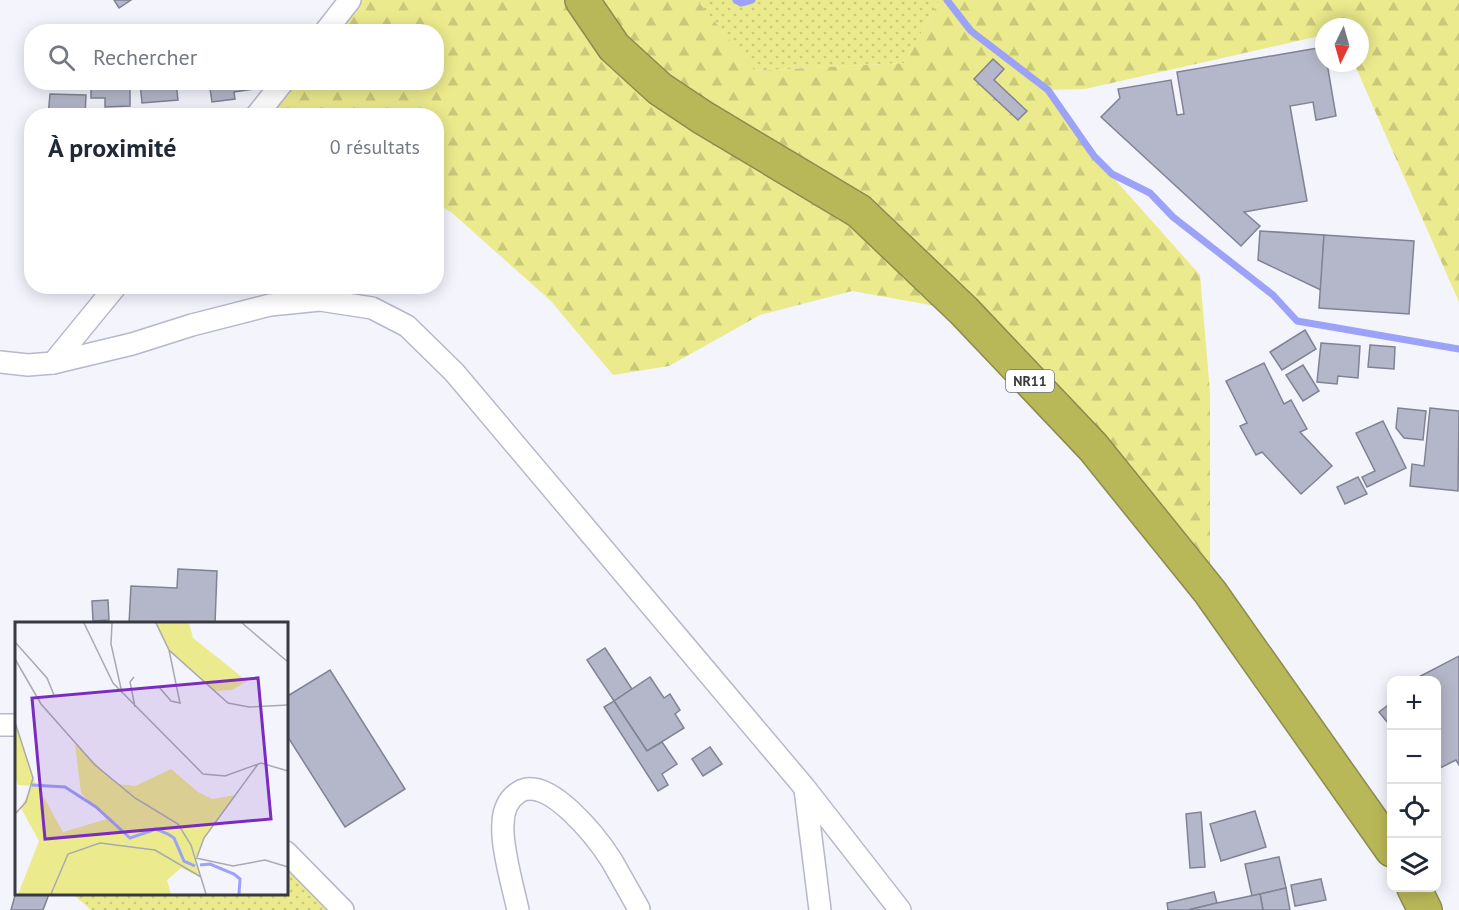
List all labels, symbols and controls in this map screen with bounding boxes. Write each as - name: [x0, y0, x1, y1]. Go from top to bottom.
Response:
- north arrow: [1315, 18, 1369, 72]
- search box: [24, 24, 444, 90]
- icon: search: [45, 41, 78, 74]
- text: Rechercher: [93, 43, 197, 71]
- text: À proximité: [48, 131, 176, 164]
- text: 0 résultats: [330, 134, 420, 160]
- road number: NR11: [1006, 370, 1054, 392]
- inset map: [15, 622, 288, 895]
- map controls: [1387, 676, 1441, 892]
- button: +: [1387, 676, 1441, 730]
- button: −: [1387, 730, 1441, 784]
- button: locate: [1387, 784, 1441, 838]
- button: layers: [1387, 838, 1441, 892]

